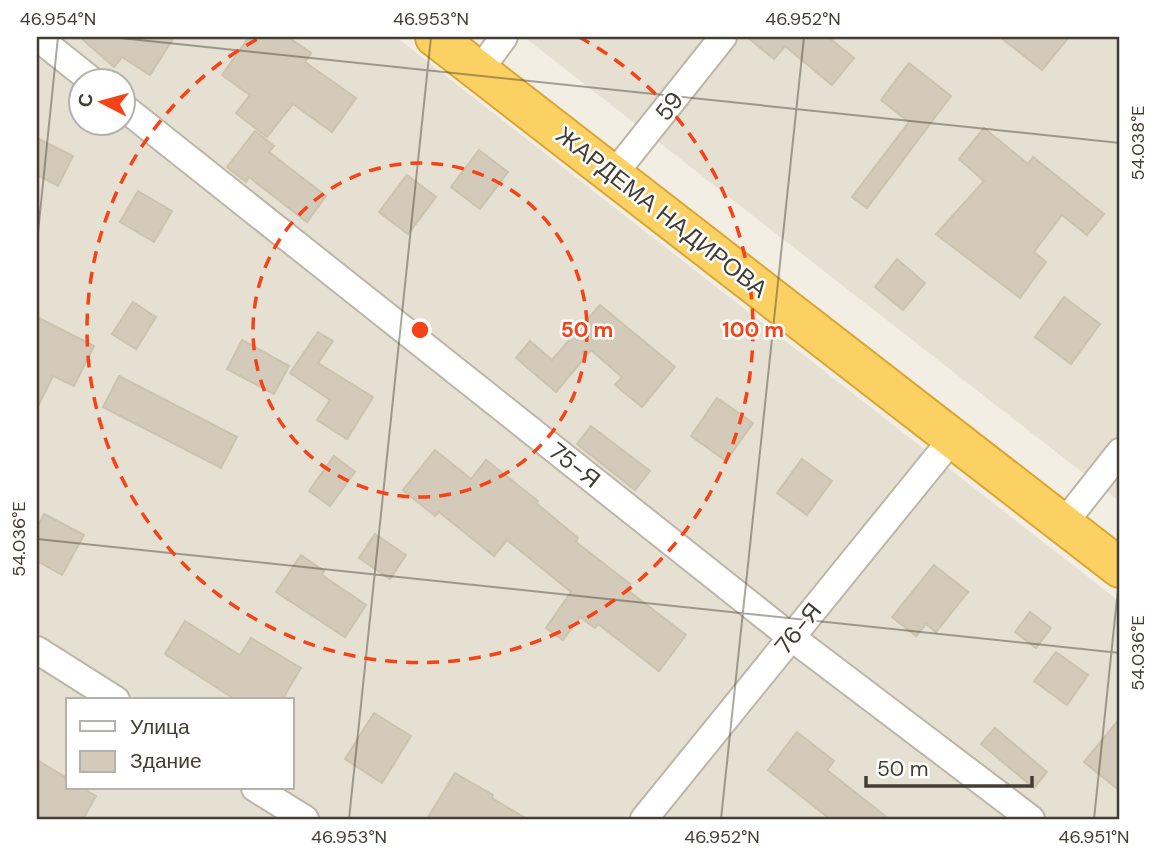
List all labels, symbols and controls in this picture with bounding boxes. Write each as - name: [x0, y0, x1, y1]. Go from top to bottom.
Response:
- text: 46.954°N: [20, 7, 96, 31]
- text: 46.953°N: [393, 7, 469, 31]
- text: 46.952°N: [765, 7, 841, 31]
- north arrow: [66, 66, 136, 136]
- street label: 59: [648, 85, 690, 127]
- text: С: [72, 92, 99, 108]
- text: 54.038°E: [1126, 106, 1150, 181]
- street label: ЖАРДЕМА НАДИРОВА: [550, 120, 774, 304]
- text: 50 m: [561, 316, 613, 344]
- text: 100 m: [722, 316, 784, 344]
- centre of rings: [408, 318, 432, 342]
- street label: 75-Я: [543, 435, 607, 495]
- text: 54.036°E: [7, 501, 31, 577]
- street label: 76-Я: [768, 596, 828, 660]
- text: 54.036°E: [1126, 615, 1150, 691]
- legend: [66, 698, 294, 790]
- text: Улица: [130, 713, 190, 741]
- scale bar: [866, 744, 1033, 788]
- text: Здание: [130, 747, 202, 775]
- text: 50 m: [877, 755, 928, 783]
- text: 46.953°N: [311, 825, 387, 849]
- text: 46.952°N: [684, 825, 760, 849]
- text: 46.951°N: [1058, 825, 1130, 849]

